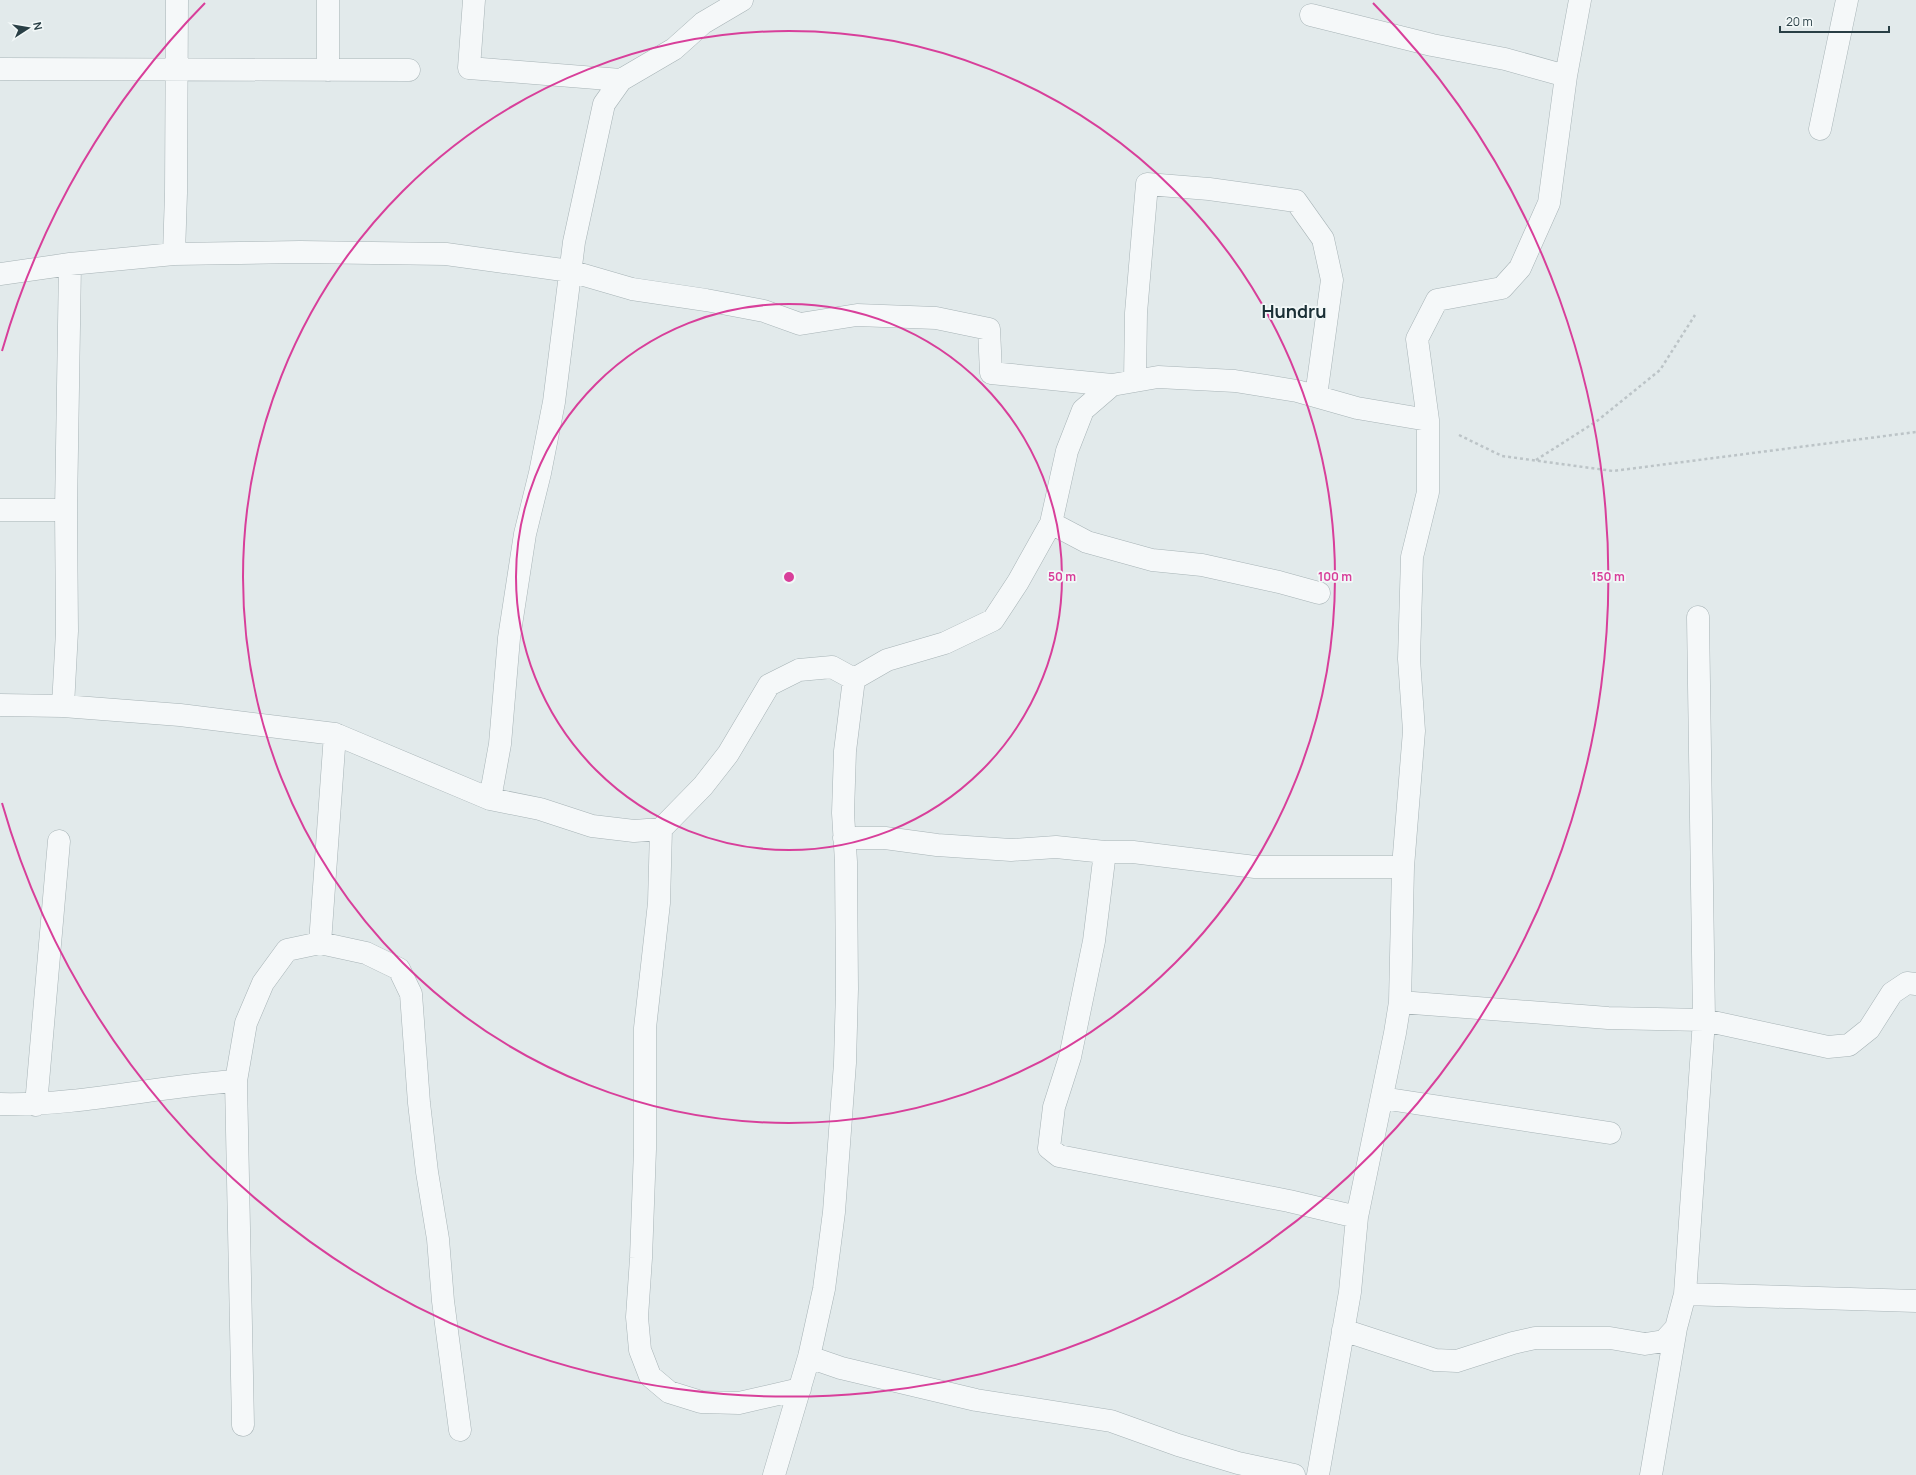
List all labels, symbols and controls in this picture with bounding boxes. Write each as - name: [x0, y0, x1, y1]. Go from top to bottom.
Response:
- north arrow: [8, 8, 48, 48]
- scale bar: [1780, 8, 1889, 34]
- text: 20 m: [1786, 13, 1813, 30]
- text: N: [30, 20, 46, 31]
- district label: Hundru: [1262, 299, 1326, 323]
- text: 50 m: [1048, 568, 1076, 585]
- text: 100 m: [1318, 568, 1352, 585]
- text: 150 m: [1591, 568, 1625, 585]
- centre of rings: [782, 570, 796, 584]

